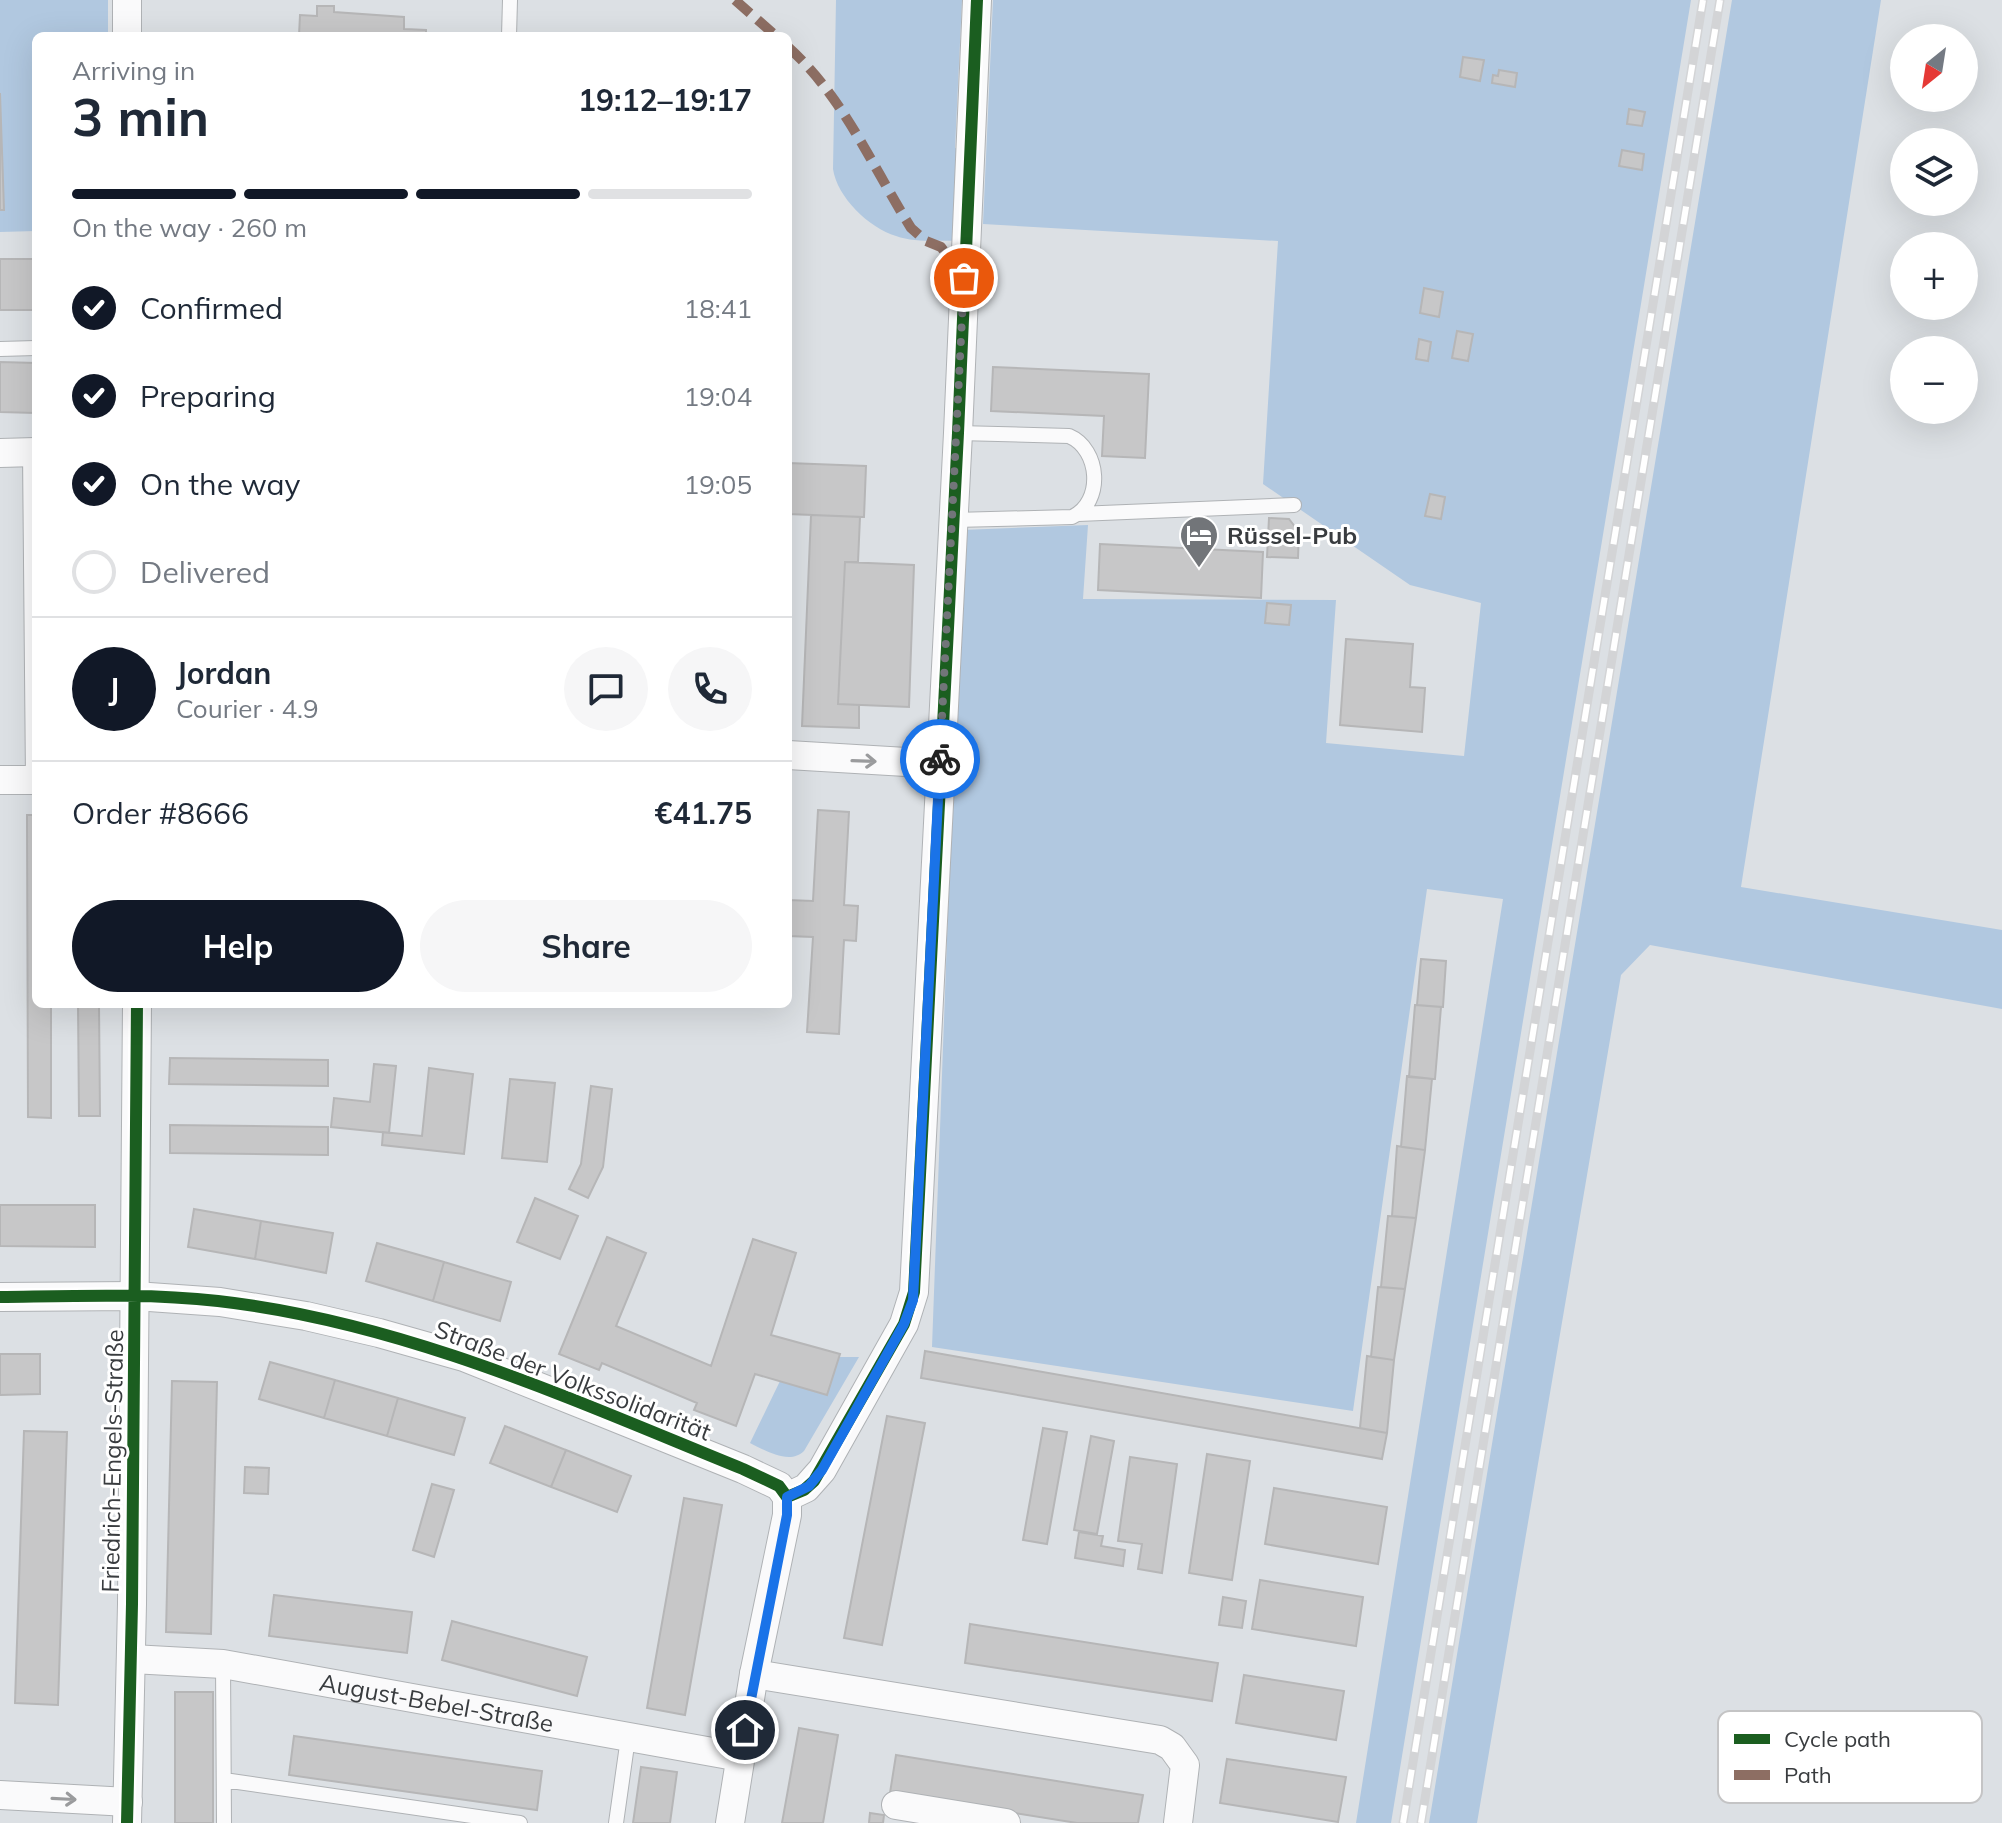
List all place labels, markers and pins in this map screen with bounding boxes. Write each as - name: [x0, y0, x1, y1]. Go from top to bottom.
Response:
- pin: [930, 244, 998, 312]
- hotel icon: Rüssel-Pub: [1178, 514, 1220, 569]
- place label: Rüssel-Pub: [1227, 520, 1357, 550]
- pin: [711, 1696, 779, 1764]

